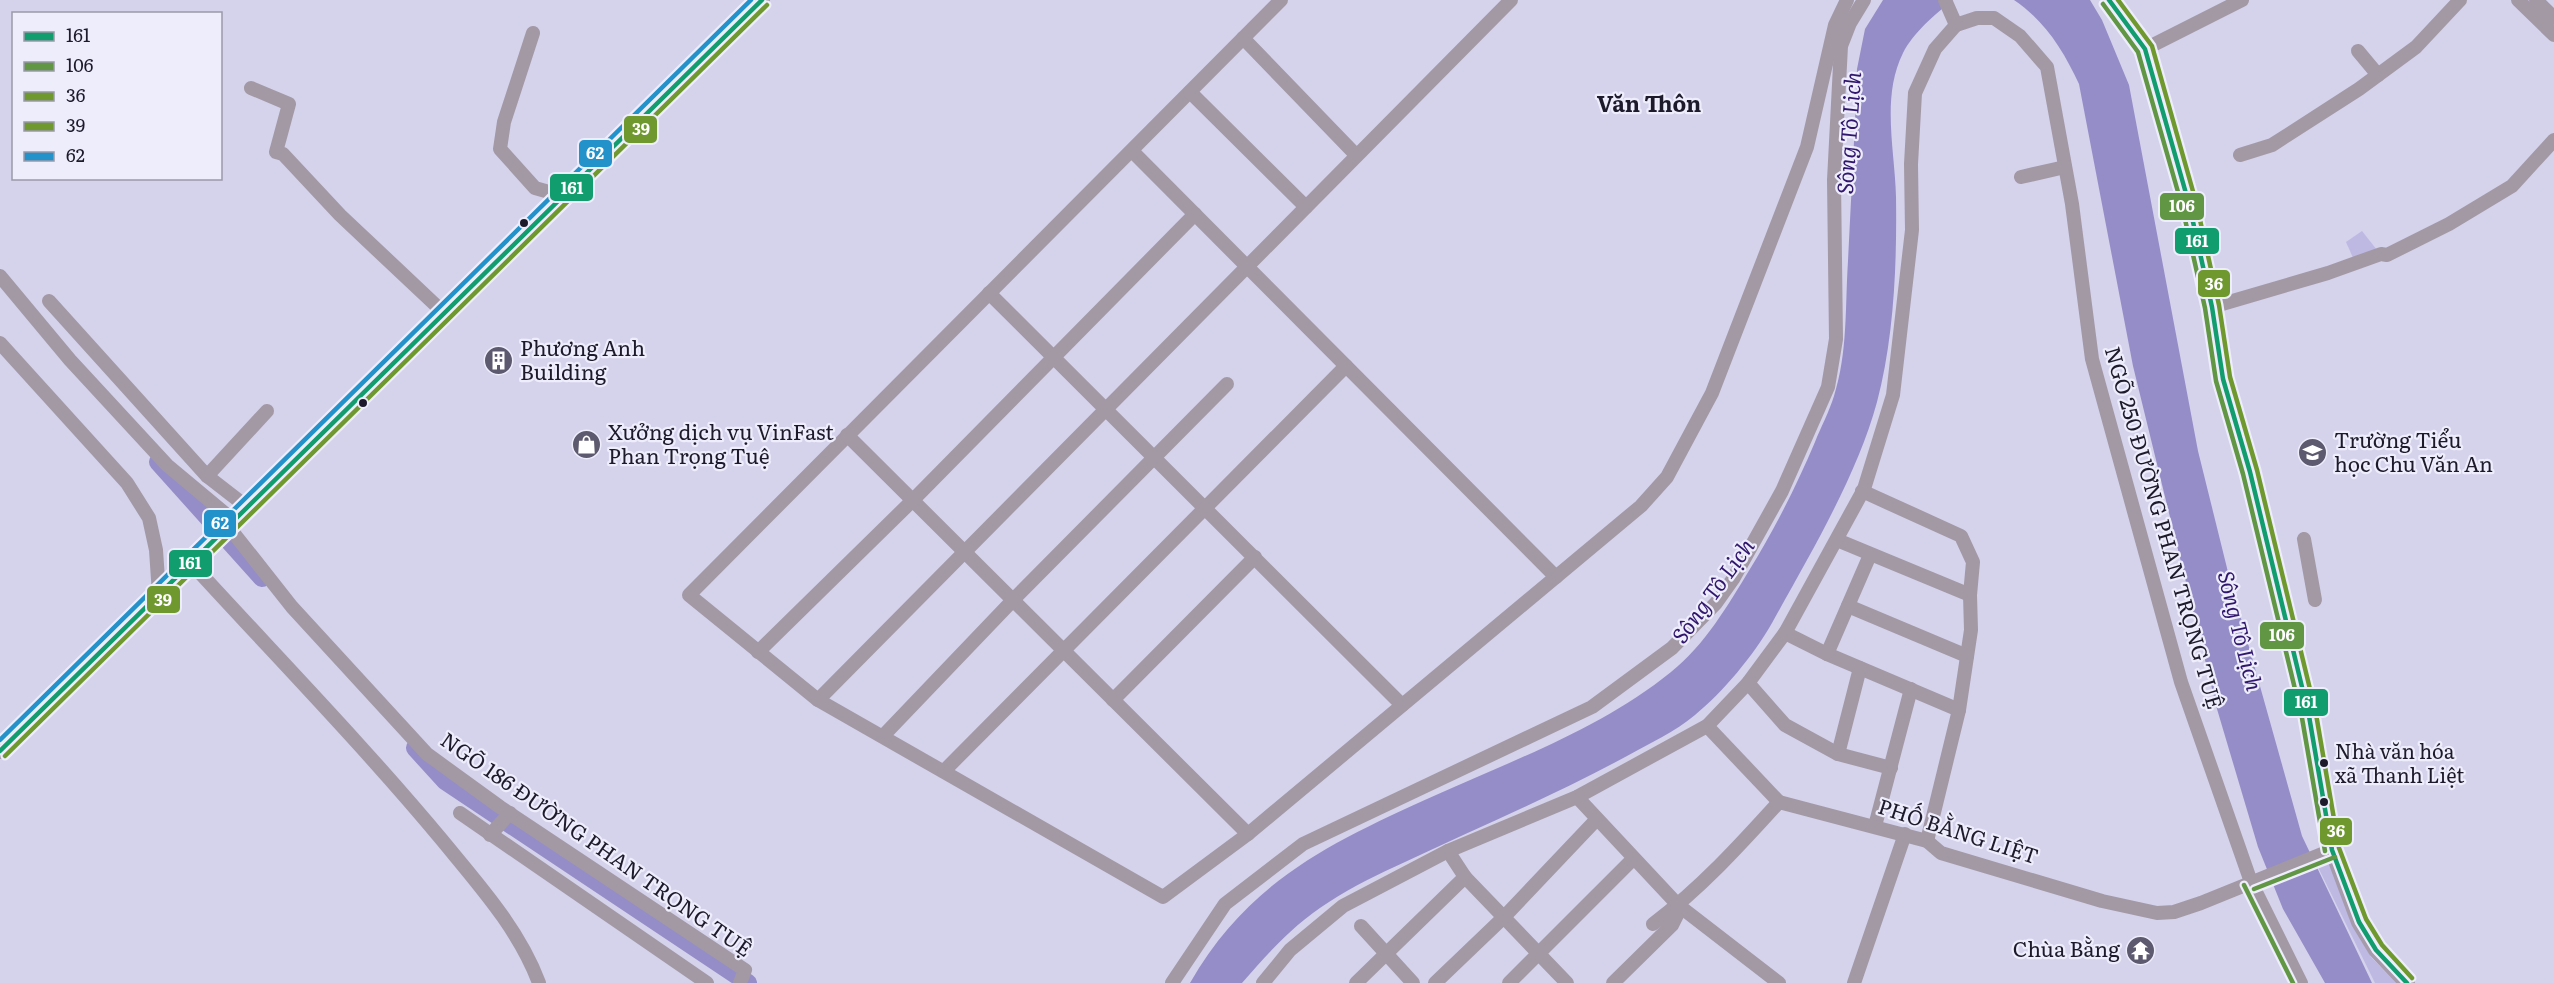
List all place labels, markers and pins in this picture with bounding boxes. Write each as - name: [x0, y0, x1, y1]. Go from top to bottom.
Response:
- unlabelled marker: [518, 217, 530, 229]
- place label: Phương Anh Building: [520, 331, 645, 386]
- building icon: Phương Anh Building: [483, 345, 515, 377]
- unlabelled marker: [357, 397, 369, 409]
- place label: Xưởng dịch vụ VinFast Phan Trọng Tuệ: [608, 415, 834, 470]
- place label: Trường Tiểu học Chu Văn An: [2334, 423, 2493, 478]
- shop icon: Xưởng dịch vụ VinFast Phan Trọng Tuệ: [571, 429, 603, 461]
- school or university icon: Trường Tiểu học Chu Văn An: [2297, 437, 2329, 469]
- place label: Nhà văn hóa xã Thanh Liệt: [2335, 735, 2464, 789]
- marker: Nhà văn hóa xã Thanh Liệt: [2318, 757, 2330, 769]
- unlabelled marker: [2318, 796, 2330, 808]
- place label: Chùa Bằng: [2013, 932, 2120, 963]
- temple icon: Chùa Bằng: [2125, 934, 2157, 966]

